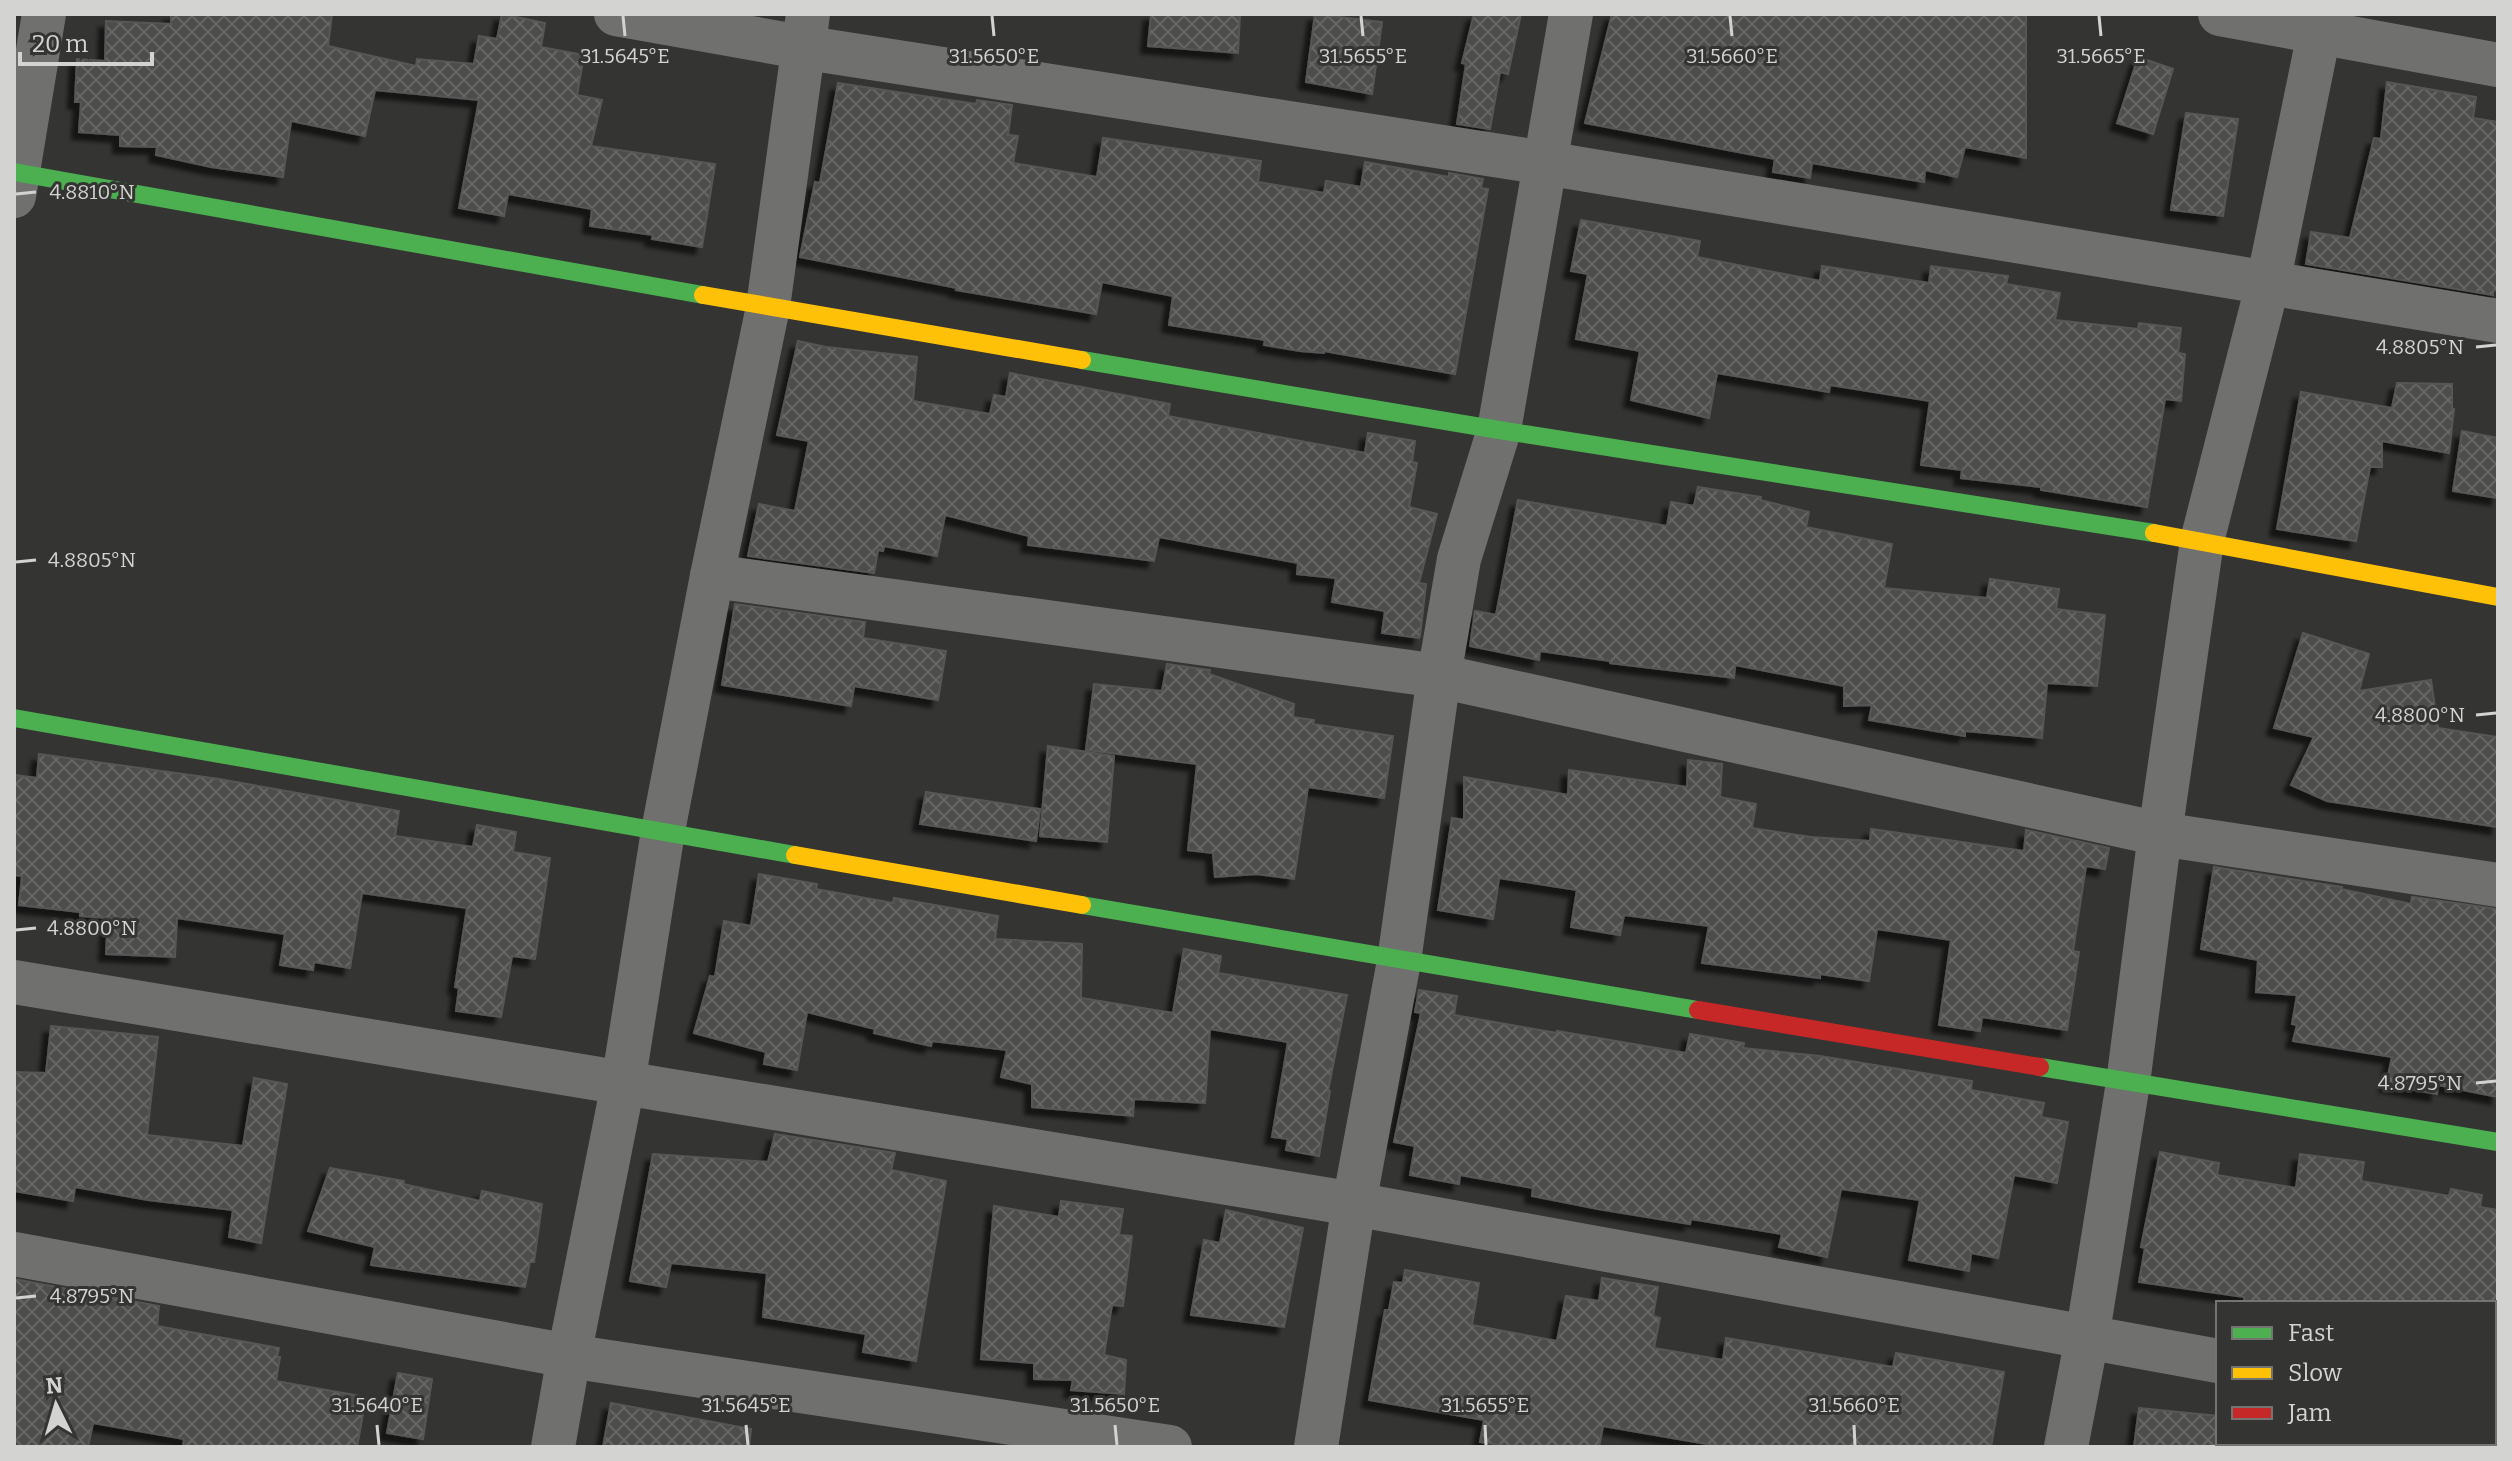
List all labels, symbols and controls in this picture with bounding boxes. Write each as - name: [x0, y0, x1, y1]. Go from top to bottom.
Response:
- scale bar: [20, 16, 152, 66]
- text: 20 m: [32, 30, 88, 58]
- text: 31.5645°E: [580, 44, 670, 68]
- text: 31.5650°E: [949, 44, 1039, 68]
- text: 31.5655°E: [1319, 44, 1407, 68]
- text: 31.5660°E: [1686, 44, 1778, 68]
- text: 31.5665°E: [2056, 44, 2146, 68]
- text: 4.8810°N: [49, 180, 135, 204]
- text: 4.8805°N: [2376, 335, 2464, 359]
- text: 4.8805°N: [48, 548, 136, 572]
- text: 4.8800°N: [2375, 703, 2465, 727]
- text: 4.8800°N: [47, 916, 137, 940]
- text: 4.8795°N: [2378, 1071, 2462, 1095]
- text: 4.8795°N: [50, 1284, 134, 1308]
- legend: [2216, 1301, 2496, 1445]
- text: Fast: [2288, 1319, 2334, 1347]
- text: Slow: [2288, 1359, 2343, 1387]
- north arrow: [16, 1365, 96, 1445]
- text: N: [45, 1371, 64, 1400]
- text: 31.5640°E: [331, 1393, 423, 1417]
- text: 31.5645°E: [701, 1393, 791, 1417]
- text: 31.5650°E: [1070, 1393, 1160, 1417]
- text: 31.5655°E: [1441, 1393, 1529, 1417]
- text: 31.5660°E: [1808, 1393, 1900, 1417]
- text: Jam: [2287, 1399, 2332, 1427]

